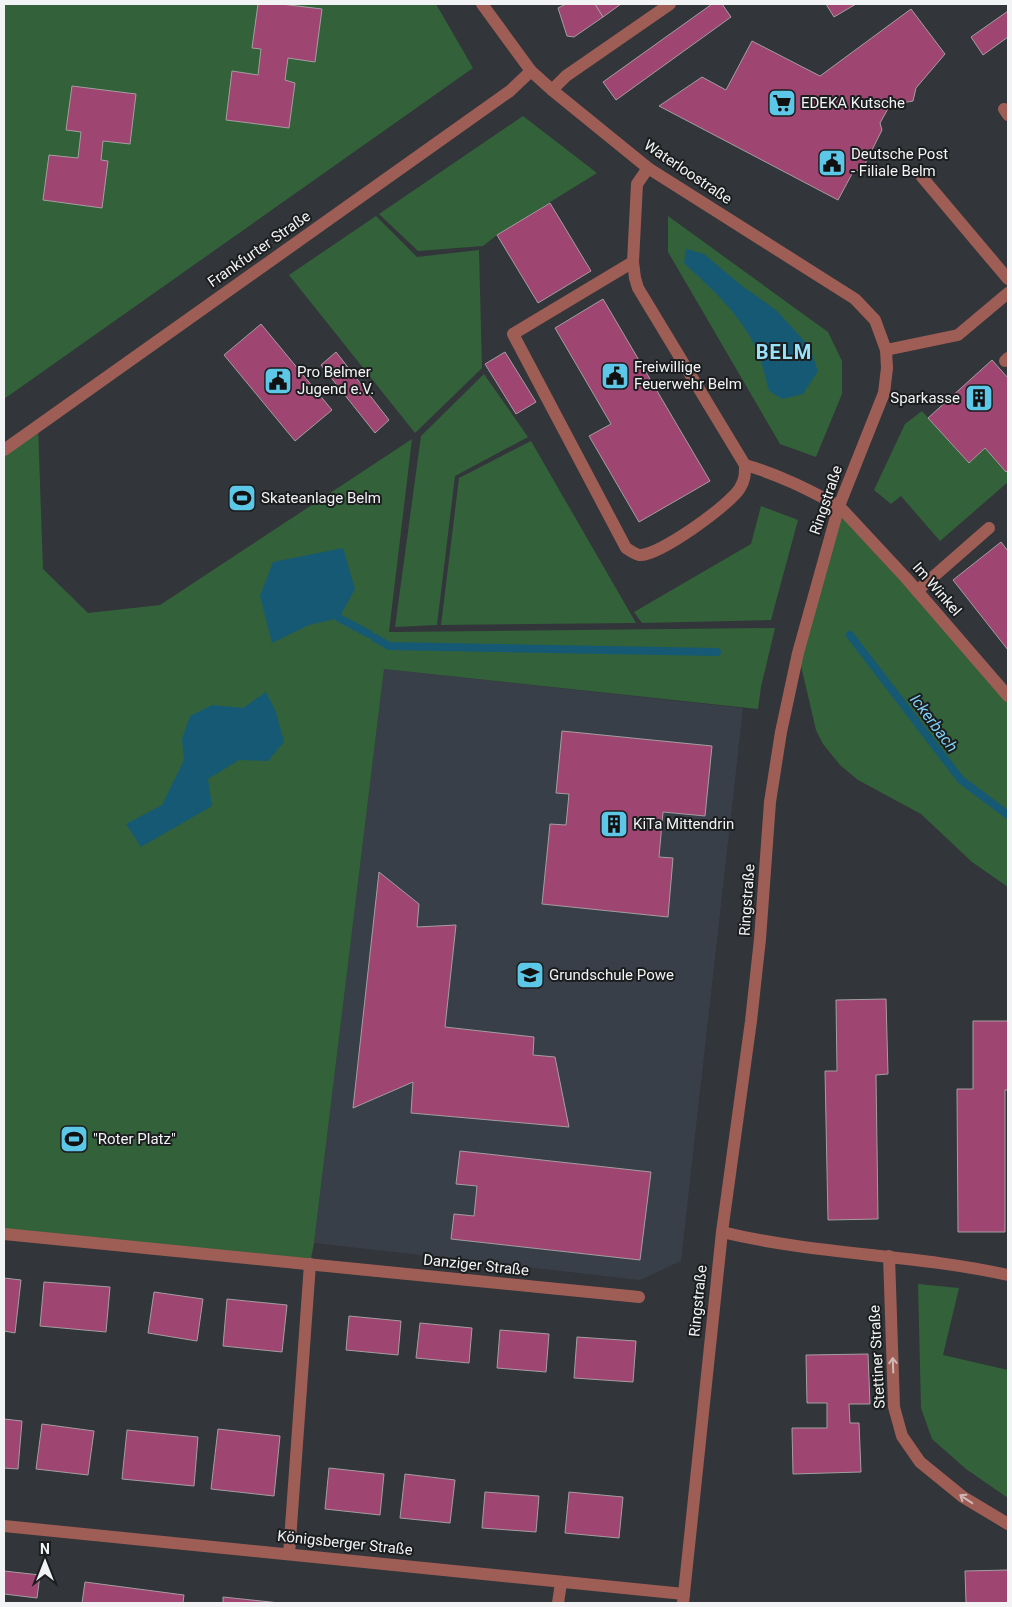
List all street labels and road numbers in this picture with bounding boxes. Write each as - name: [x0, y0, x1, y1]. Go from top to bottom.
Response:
- street label: Waterloostraße: [641, 136, 736, 208]
- street label: Frankfurter Straße: [204, 207, 314, 291]
- street label: Ringstraße: [806, 463, 846, 537]
- street label: Im Winkel: [909, 558, 965, 620]
- street label: Ringstraße: [736, 863, 758, 937]
- street label: Danziger Straße: [422, 1250, 530, 1280]
- street label: Ringstraße: [685, 1264, 711, 1338]
- street label: Stettiner Straße: [865, 1305, 889, 1409]
- street label: Königsberger Straße: [276, 1527, 414, 1559]

